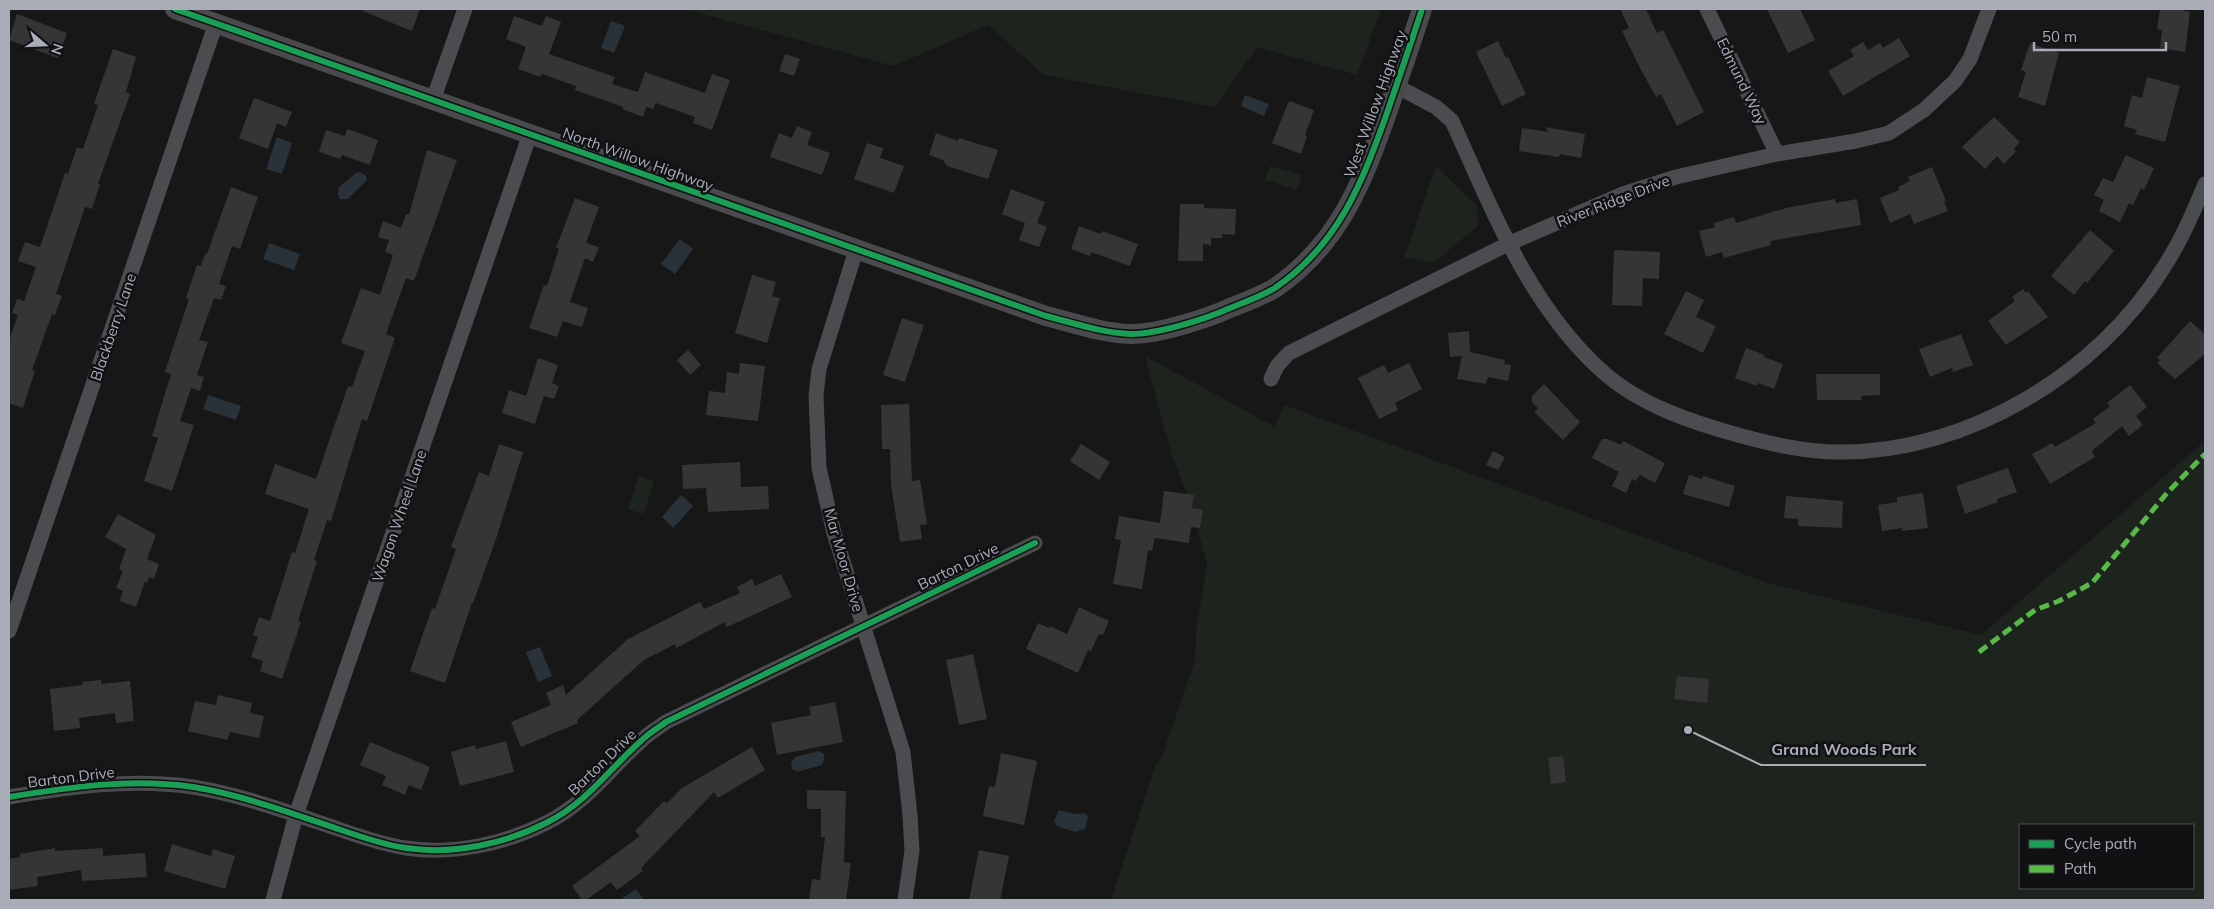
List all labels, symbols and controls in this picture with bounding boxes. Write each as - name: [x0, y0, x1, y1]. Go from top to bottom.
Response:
- north arrow: [20, 20, 70, 70]
- scale bar: [2034, 20, 2166, 52]
- street label: West Willow Highway: [1339, 27, 1411, 180]
- text: 50 m: [2042, 27, 2077, 46]
- street label: Edmund Way: [1713, 35, 1771, 127]
- text: N: [47, 41, 68, 57]
- street label: North Willow Highway: [560, 123, 716, 195]
- street label: River Ridge Drive: [1554, 171, 1672, 231]
- street label: Blackberry Lane: [86, 271, 140, 383]
- street label: Wagon Wheel Lane: [367, 447, 431, 585]
- street label: Mar Moor Drive: [820, 506, 868, 614]
- street label: Barton Drive: [914, 538, 1002, 594]
- street label: Barton Drive: [564, 725, 640, 799]
- callout: Grand Woods Park: [1761, 734, 1926, 765]
- text: Grand Woods Park: [1771, 739, 1918, 759]
- street label: Barton Drive: [26, 762, 116, 792]
- legend: [2019, 824, 2194, 889]
- text: Cycle path: [2064, 834, 2137, 853]
- text: Path: [2064, 859, 2096, 878]

